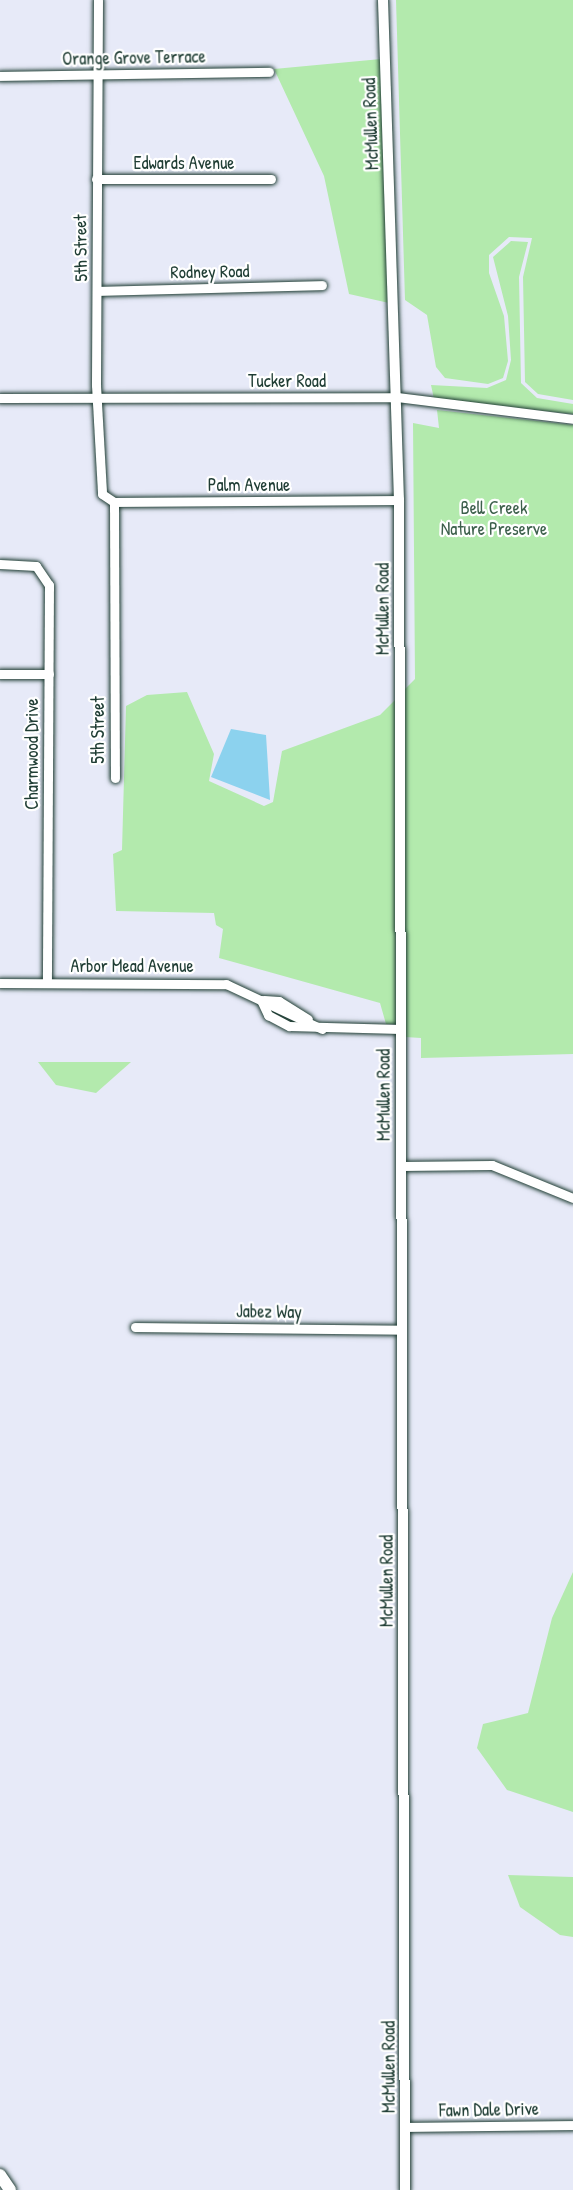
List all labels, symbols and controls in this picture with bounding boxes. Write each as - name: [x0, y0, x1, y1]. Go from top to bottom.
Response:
- street label: Orange Grove Terrace: [62, 46, 206, 70]
- street label: McMullen Road: [359, 77, 383, 171]
- street label: Edwards Avenue: [133, 152, 235, 174]
- street label: 5th Street: [70, 214, 92, 282]
- street label: Rodney Road: [170, 261, 250, 283]
- street label: Tucker Road: [248, 370, 326, 392]
- street label: Palm Avenue: [208, 474, 290, 496]
- park label: Bell Creek Nature Preserve: [441, 498, 547, 540]
- street label: McMullen Road: [372, 563, 394, 655]
- street label: 5th Street: [87, 696, 109, 764]
- street label: Charmwood Drive: [21, 698, 43, 810]
- street label: Arbor Mead Avenue: [70, 955, 194, 977]
- street label: McMullen Road: [373, 1049, 395, 1141]
- street label: Jabez Way: [236, 1301, 302, 1323]
- street label: McMullen Road: [376, 1535, 398, 1627]
- street label: McMullen Road: [378, 2021, 400, 2113]
- street label: Fawn Dale Drive: [439, 2098, 539, 2122]

